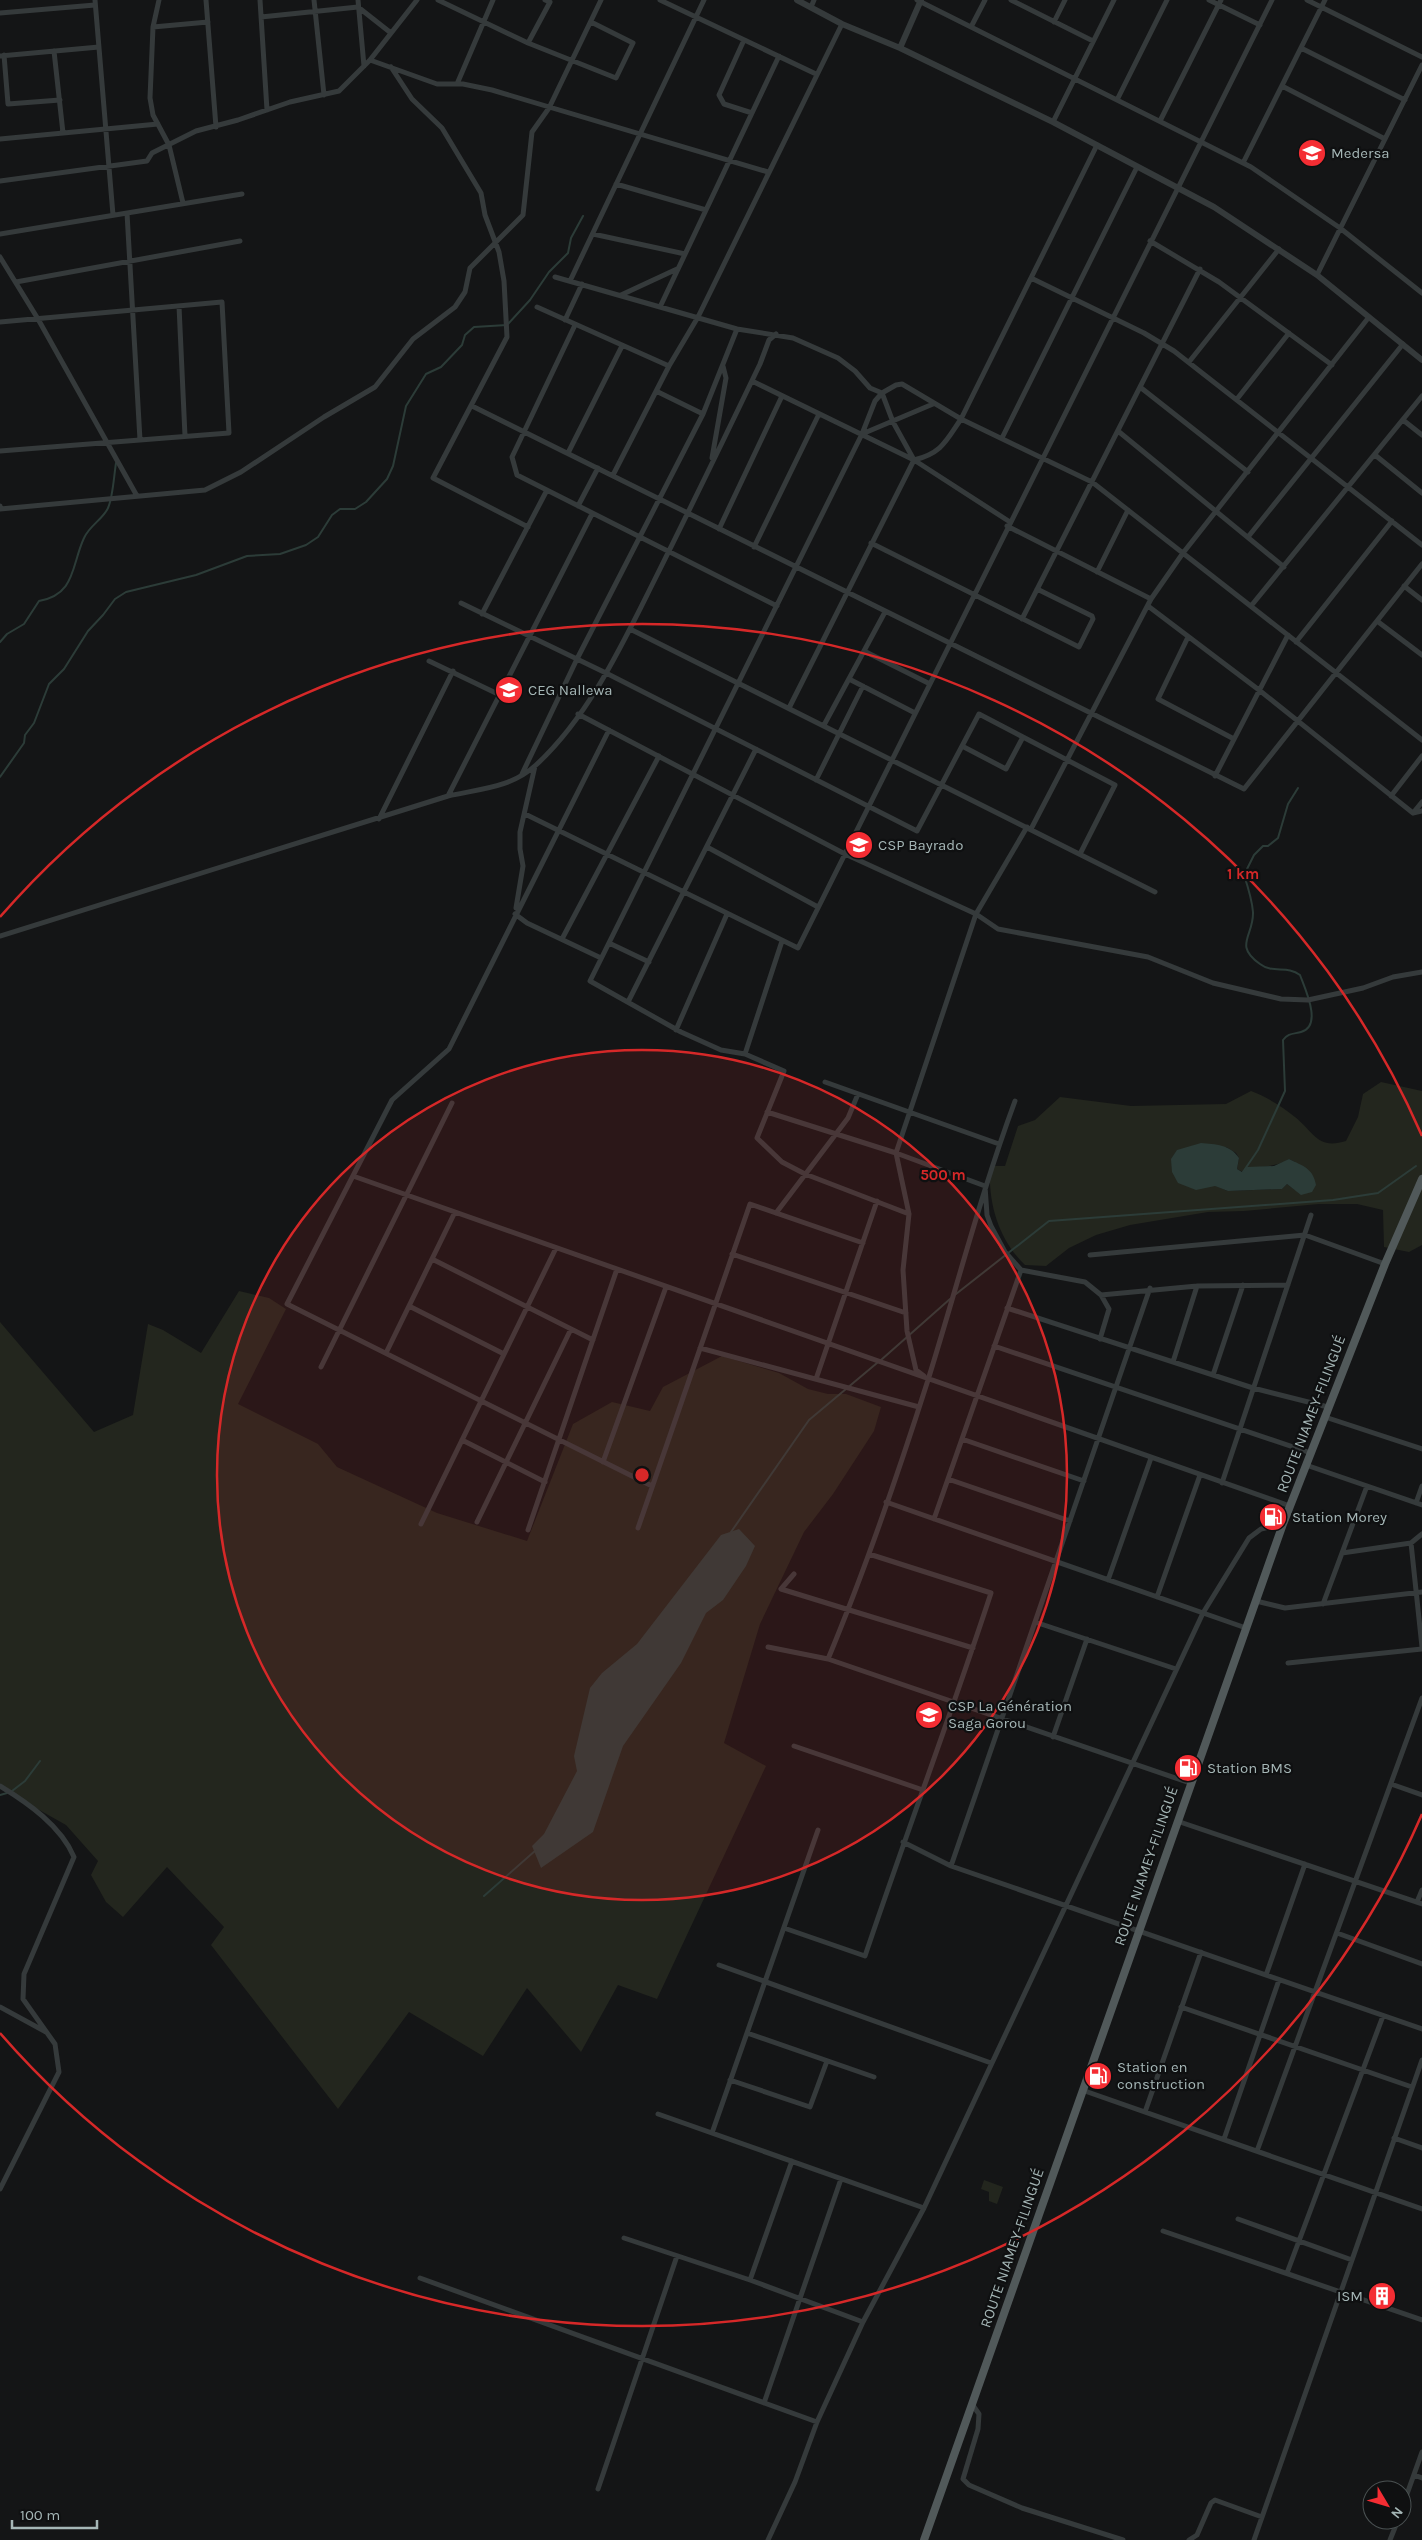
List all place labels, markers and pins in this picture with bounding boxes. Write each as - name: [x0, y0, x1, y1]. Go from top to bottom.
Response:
- school or university icon: Medersa: [1297, 138, 1327, 168]
- place label: Medersa: [1331, 144, 1390, 162]
- school or university icon: CEG Nallewa: [494, 675, 524, 705]
- place label: CEG Nallewa: [528, 681, 613, 699]
- school or university icon: CSP Bayrado: [844, 830, 874, 860]
- place label: CSP Bayrado: [878, 836, 963, 854]
- centre of rings: [633, 1466, 651, 1484]
- fuel station icon: Station Morey: [1258, 1502, 1288, 1532]
- place label: Station Morey: [1292, 1508, 1387, 1526]
- place label: CSP La Génération Saga Gorou: [948, 1697, 1072, 1732]
- school or university icon: CSP La Génération Saga Gorou: [914, 1700, 944, 1730]
- fuel station icon: Station BMS: [1173, 1753, 1203, 1783]
- place label: Station BMS: [1207, 1759, 1292, 1777]
- place label: Station en construction: [1117, 2058, 1205, 2093]
- fuel station icon: Station en construction: [1083, 2061, 1113, 2091]
- building icon: ISM: [1367, 2281, 1397, 2311]
- place label: ISM: [1337, 2287, 1363, 2305]

